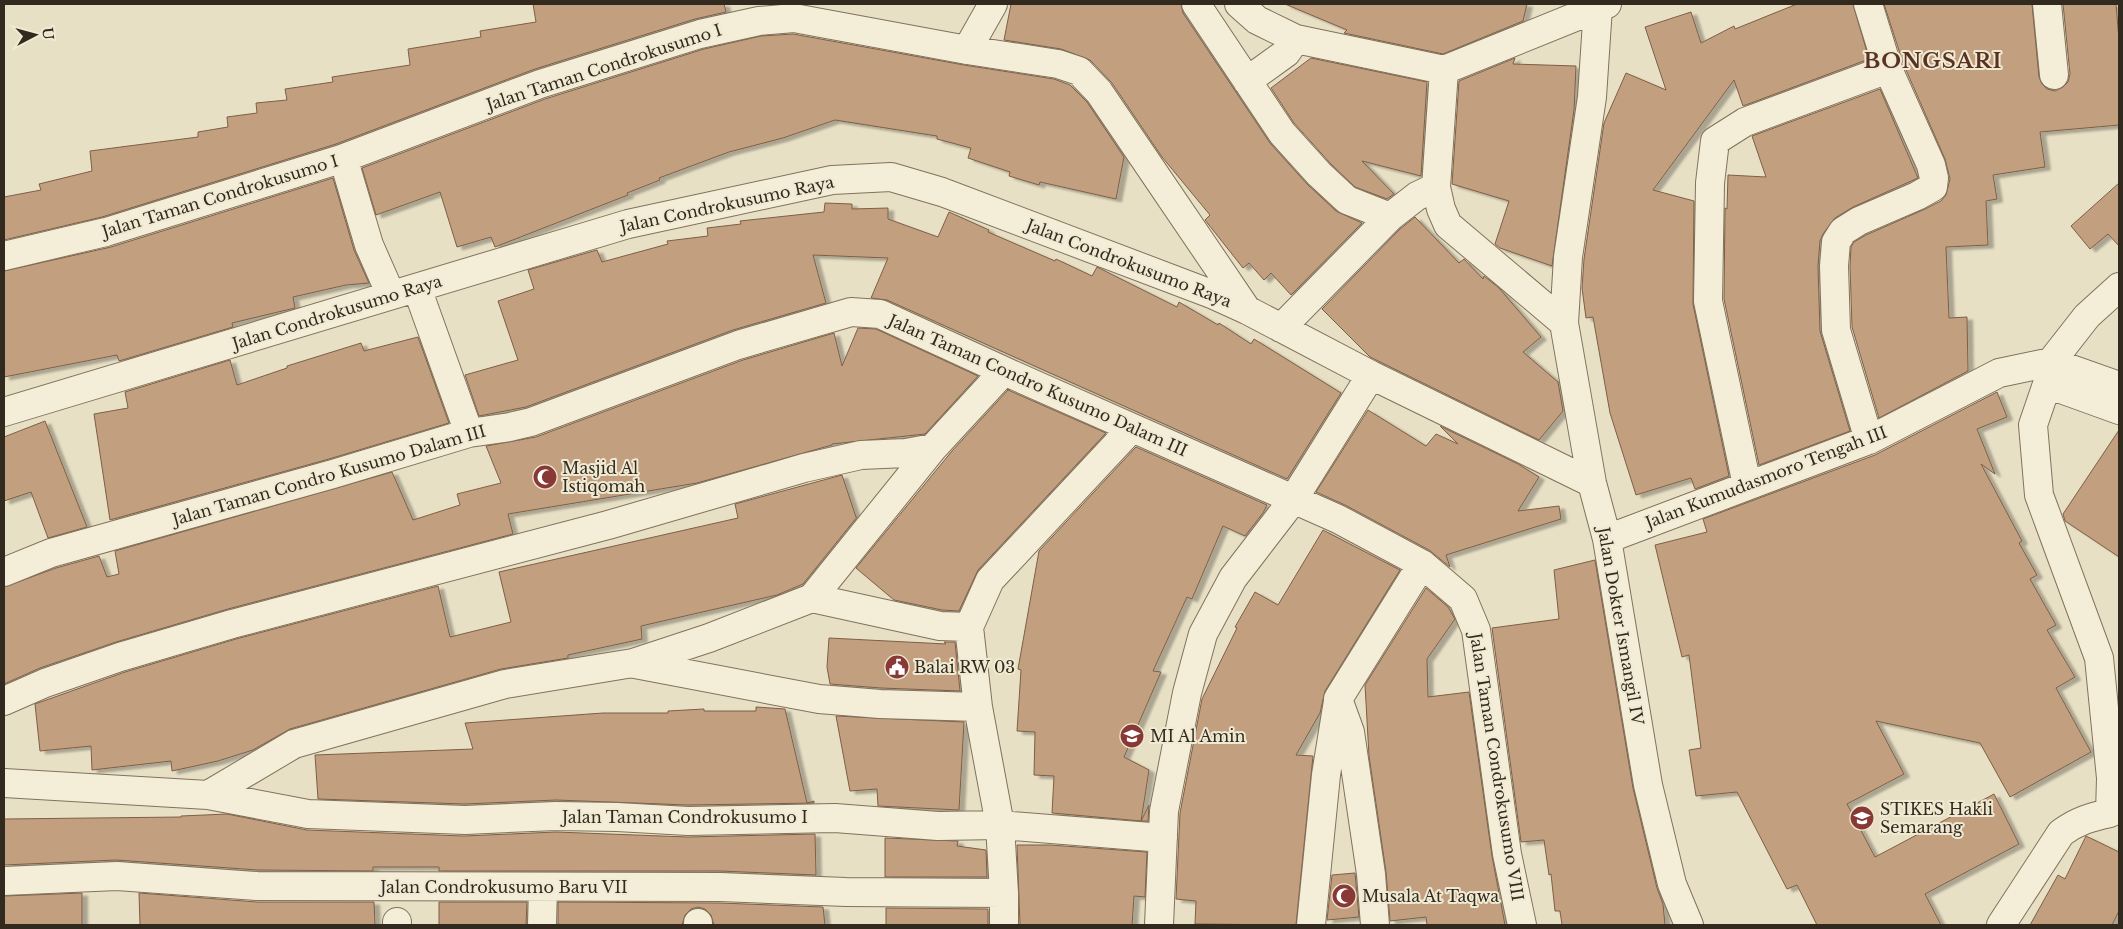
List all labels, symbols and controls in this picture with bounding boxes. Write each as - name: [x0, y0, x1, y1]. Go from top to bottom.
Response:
- north arrow: [10, 10, 60, 60]
- street label: Jalan Taman Condrokusumo I: [482, 19, 724, 115]
- text: U: [38, 27, 58, 41]
- district label: BONGSARI: [1864, 48, 2002, 74]
- street label: Jalan Taman Condrokusumo I: [98, 150, 341, 242]
- street label: Jalan Condrokusumo Raya: [616, 172, 836, 237]
- street label: Jalan Condrokusumo Raya: [1022, 214, 1235, 311]
- street label: Jalan Condrokusumo Raya: [228, 270, 444, 354]
- street label: Jalan Taman Condro Kusumo Dalam III: [884, 309, 1191, 460]
- street label: Jalan Taman Condro Kusumo Dalam III: [168, 421, 488, 530]
- street label: Jalan Kumudasmoro Tengah III: [1641, 422, 1890, 533]
- place label: Masjid Al Istiqomah: [562, 458, 645, 496]
- mosque icon: Masjid Al Istiqomah: [532, 464, 558, 490]
- street label: Jalan Dokter Ismangil IV: [1593, 523, 1648, 727]
- street label: Jalan Taman Condrokusumo VIII: [1466, 630, 1528, 902]
- public building icon: Balai RW 03: [884, 654, 910, 680]
- place label: Balai RW 03: [914, 657, 1015, 677]
- school or university icon: MI Al Amin: [1119, 723, 1145, 749]
- place label: MI Al Amin: [1150, 726, 1246, 746]
- place label: STIKES Hakli Semarang: [1880, 799, 1993, 837]
- school or university icon: STIKES Hakli Semarang: [1849, 805, 1875, 831]
- street label: Jalan Taman Condrokusumo I: [560, 807, 808, 827]
- street label: Jalan Condrokusumo Baru VII: [378, 877, 628, 897]
- mosque icon: Musala At Taqwa: [1331, 883, 1357, 909]
- place label: Musala At Taqwa: [1362, 886, 1499, 906]

